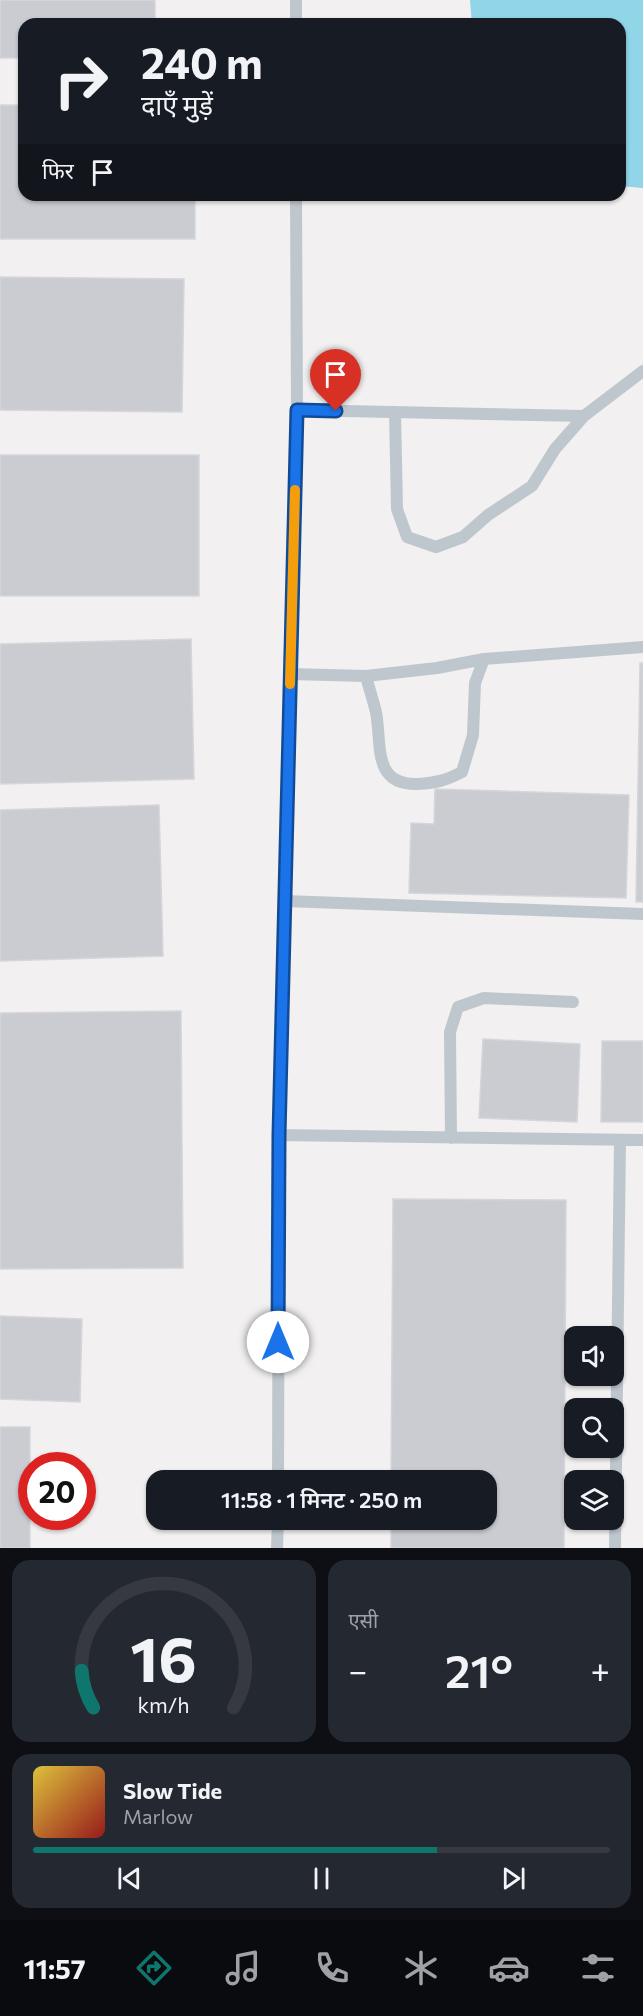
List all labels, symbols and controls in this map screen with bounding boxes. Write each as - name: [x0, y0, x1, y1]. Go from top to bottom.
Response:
- text: 240 m: [141, 36, 263, 88]
- icon: right: [42, 42, 120, 120]
- text: दाएँ मुड़ें: [141, 88, 213, 121]
- icon: arrive: [86, 156, 119, 189]
- text: फिर: [42, 157, 74, 184]
- pin: [310, 349, 361, 411]
- icon: arrive: [319, 358, 352, 391]
- position arrow: [246, 1310, 310, 1374]
- map controls: [564, 1326, 624, 1530]
- button: sound: [564, 1326, 624, 1386]
- button: search: [564, 1398, 624, 1458]
- speed limit sign: 20: [18, 1452, 96, 1530]
- button: layers: [564, 1470, 624, 1530]
- text: 11:58 · 1 मिनट · 250 m: [221, 1486, 422, 1513]
- text: एसी: [349, 1608, 378, 1632]
- text: 16: [130, 1619, 197, 1695]
- text: 21°: [445, 1642, 513, 1697]
- text: −: [349, 1649, 367, 1690]
- text: +: [591, 1649, 610, 1690]
- text: km/h: [138, 1691, 190, 1717]
- text: Slow Tide: [123, 1777, 222, 1804]
- text: Marlow: [123, 1804, 193, 1828]
- icon: previous: [113, 1862, 146, 1895]
- icon: pause: [305, 1862, 338, 1895]
- icon: next: [497, 1862, 530, 1895]
- icon: directions: [133, 1947, 175, 1989]
- icon: music: [222, 1947, 264, 1989]
- icon: phone: [311, 1947, 353, 1989]
- icon: climate: [400, 1947, 442, 1989]
- icon: car: [488, 1947, 530, 1989]
- icon: filters: [577, 1947, 619, 1989]
- text: 11:57: [23, 1952, 86, 1985]

